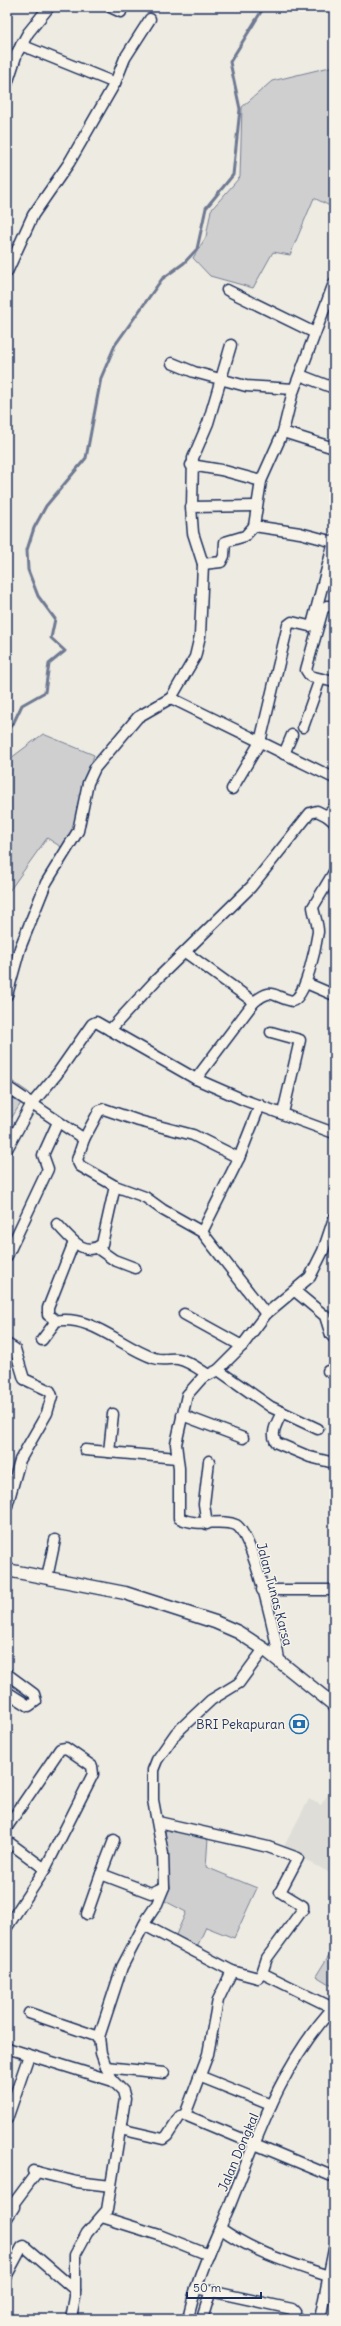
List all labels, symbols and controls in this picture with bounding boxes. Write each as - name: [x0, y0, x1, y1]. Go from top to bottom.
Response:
- street label: Jalan Tunas Karsa: [253, 1541, 296, 1648]
- bank icon: BRI Pekapuran: [288, 1713, 310, 1735]
- place label: BRI Pekapuran: [196, 1716, 285, 1733]
- street label: Jalan Dongkal: [214, 2111, 263, 2194]
- scale bar: [187, 2274, 261, 2300]
- text: 50 m: [193, 2280, 222, 2295]

